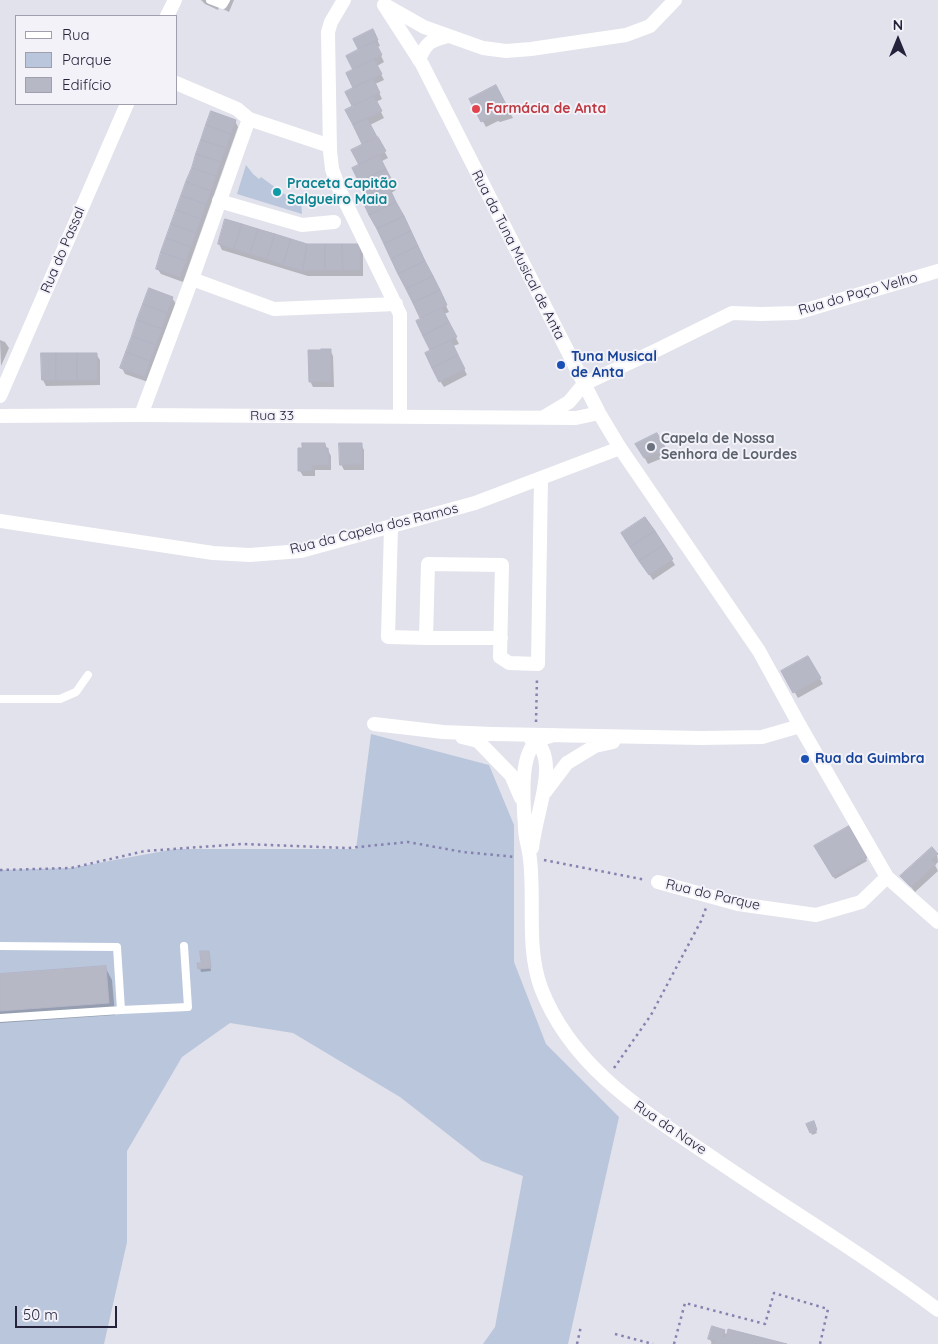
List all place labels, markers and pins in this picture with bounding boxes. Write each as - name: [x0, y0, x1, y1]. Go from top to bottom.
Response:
- place label: Farmácia de Anta: [486, 101, 606, 117]
- marker: Farmácia de Anta: [470, 103, 482, 115]
- place label: Praceta Capitão Salgueiro Maia: [287, 176, 397, 208]
- marker: Praceta Capitão Salgueiro Maia: [271, 186, 283, 198]
- place label: Tuna Musical de Anta: [571, 349, 657, 382]
- marker: Tuna Musical de Anta: [555, 359, 567, 371]
- place label: Capela de Nossa Senhora de Lourdes: [661, 431, 797, 464]
- marker: Capela de Nossa Senhora de Lourdes: [645, 441, 657, 453]
- place label: Rua da Guimbra: [815, 751, 925, 767]
- marker: Rua da Guimbra: [799, 753, 811, 765]

